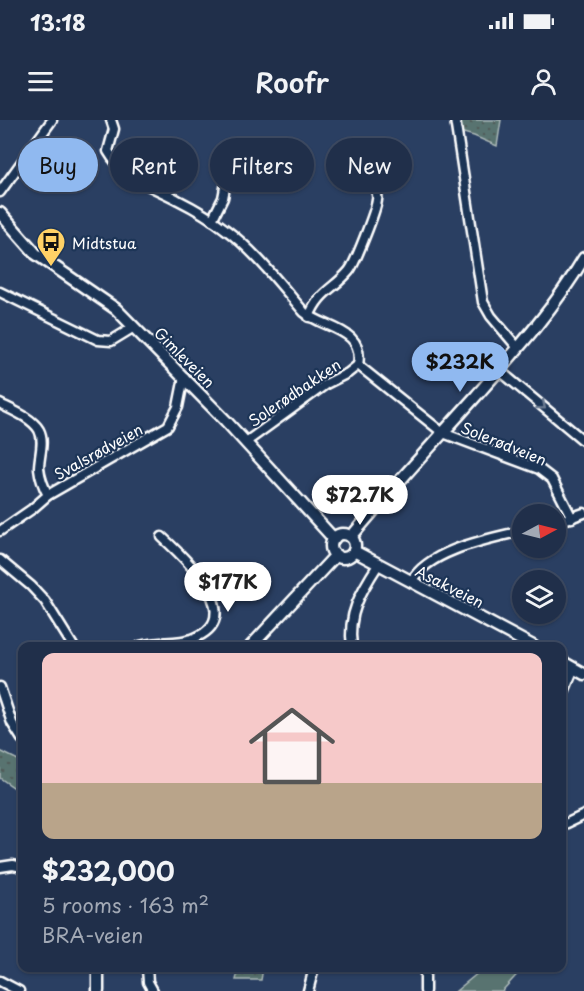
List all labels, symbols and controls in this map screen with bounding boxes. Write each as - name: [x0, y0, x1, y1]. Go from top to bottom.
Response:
- text: 13:18: [30, 5, 86, 38]
- text: Roofr: [255, 61, 329, 102]
- icon: menu: [24, 65, 57, 98]
- icon: person: [527, 65, 560, 98]
- chip: Buy: [18, 138, 98, 192]
- chip: Rent: [110, 138, 198, 192]
- chip: Filters: [210, 138, 314, 192]
- chip: New: [326, 138, 412, 192]
- bus stop icon: Midtstua: [35, 226, 67, 268]
- place label: Midtstua: [72, 231, 137, 254]
- street label: Gimleveien: [149, 321, 221, 393]
- pin: $232K: [418, 342, 502, 393]
- text: $232K: [426, 346, 494, 376]
- street label: Solerødbakken: [243, 352, 345, 432]
- one-way arrow: [535, 399, 546, 410]
- street label: Solerødveien: [458, 415, 550, 471]
- street label: Svalsrødveien: [50, 417, 146, 485]
- pin: $72.7K: [311, 475, 409, 526]
- text: $72.7K: [326, 479, 394, 509]
- north arrow: [512, 504, 566, 558]
- map controls: [512, 504, 566, 624]
- street label: Asakveien: [412, 559, 488, 613]
- pin: $177K: [186, 562, 270, 613]
- text: $177K: [198, 566, 258, 596]
- button: layers: [512, 570, 566, 624]
- icon: home: [238, 692, 346, 800]
- text: $232,000: [42, 851, 175, 890]
- text: 5 rooms · 163 m²: [42, 890, 209, 920]
- text: BRA-veien: [42, 920, 143, 950]

